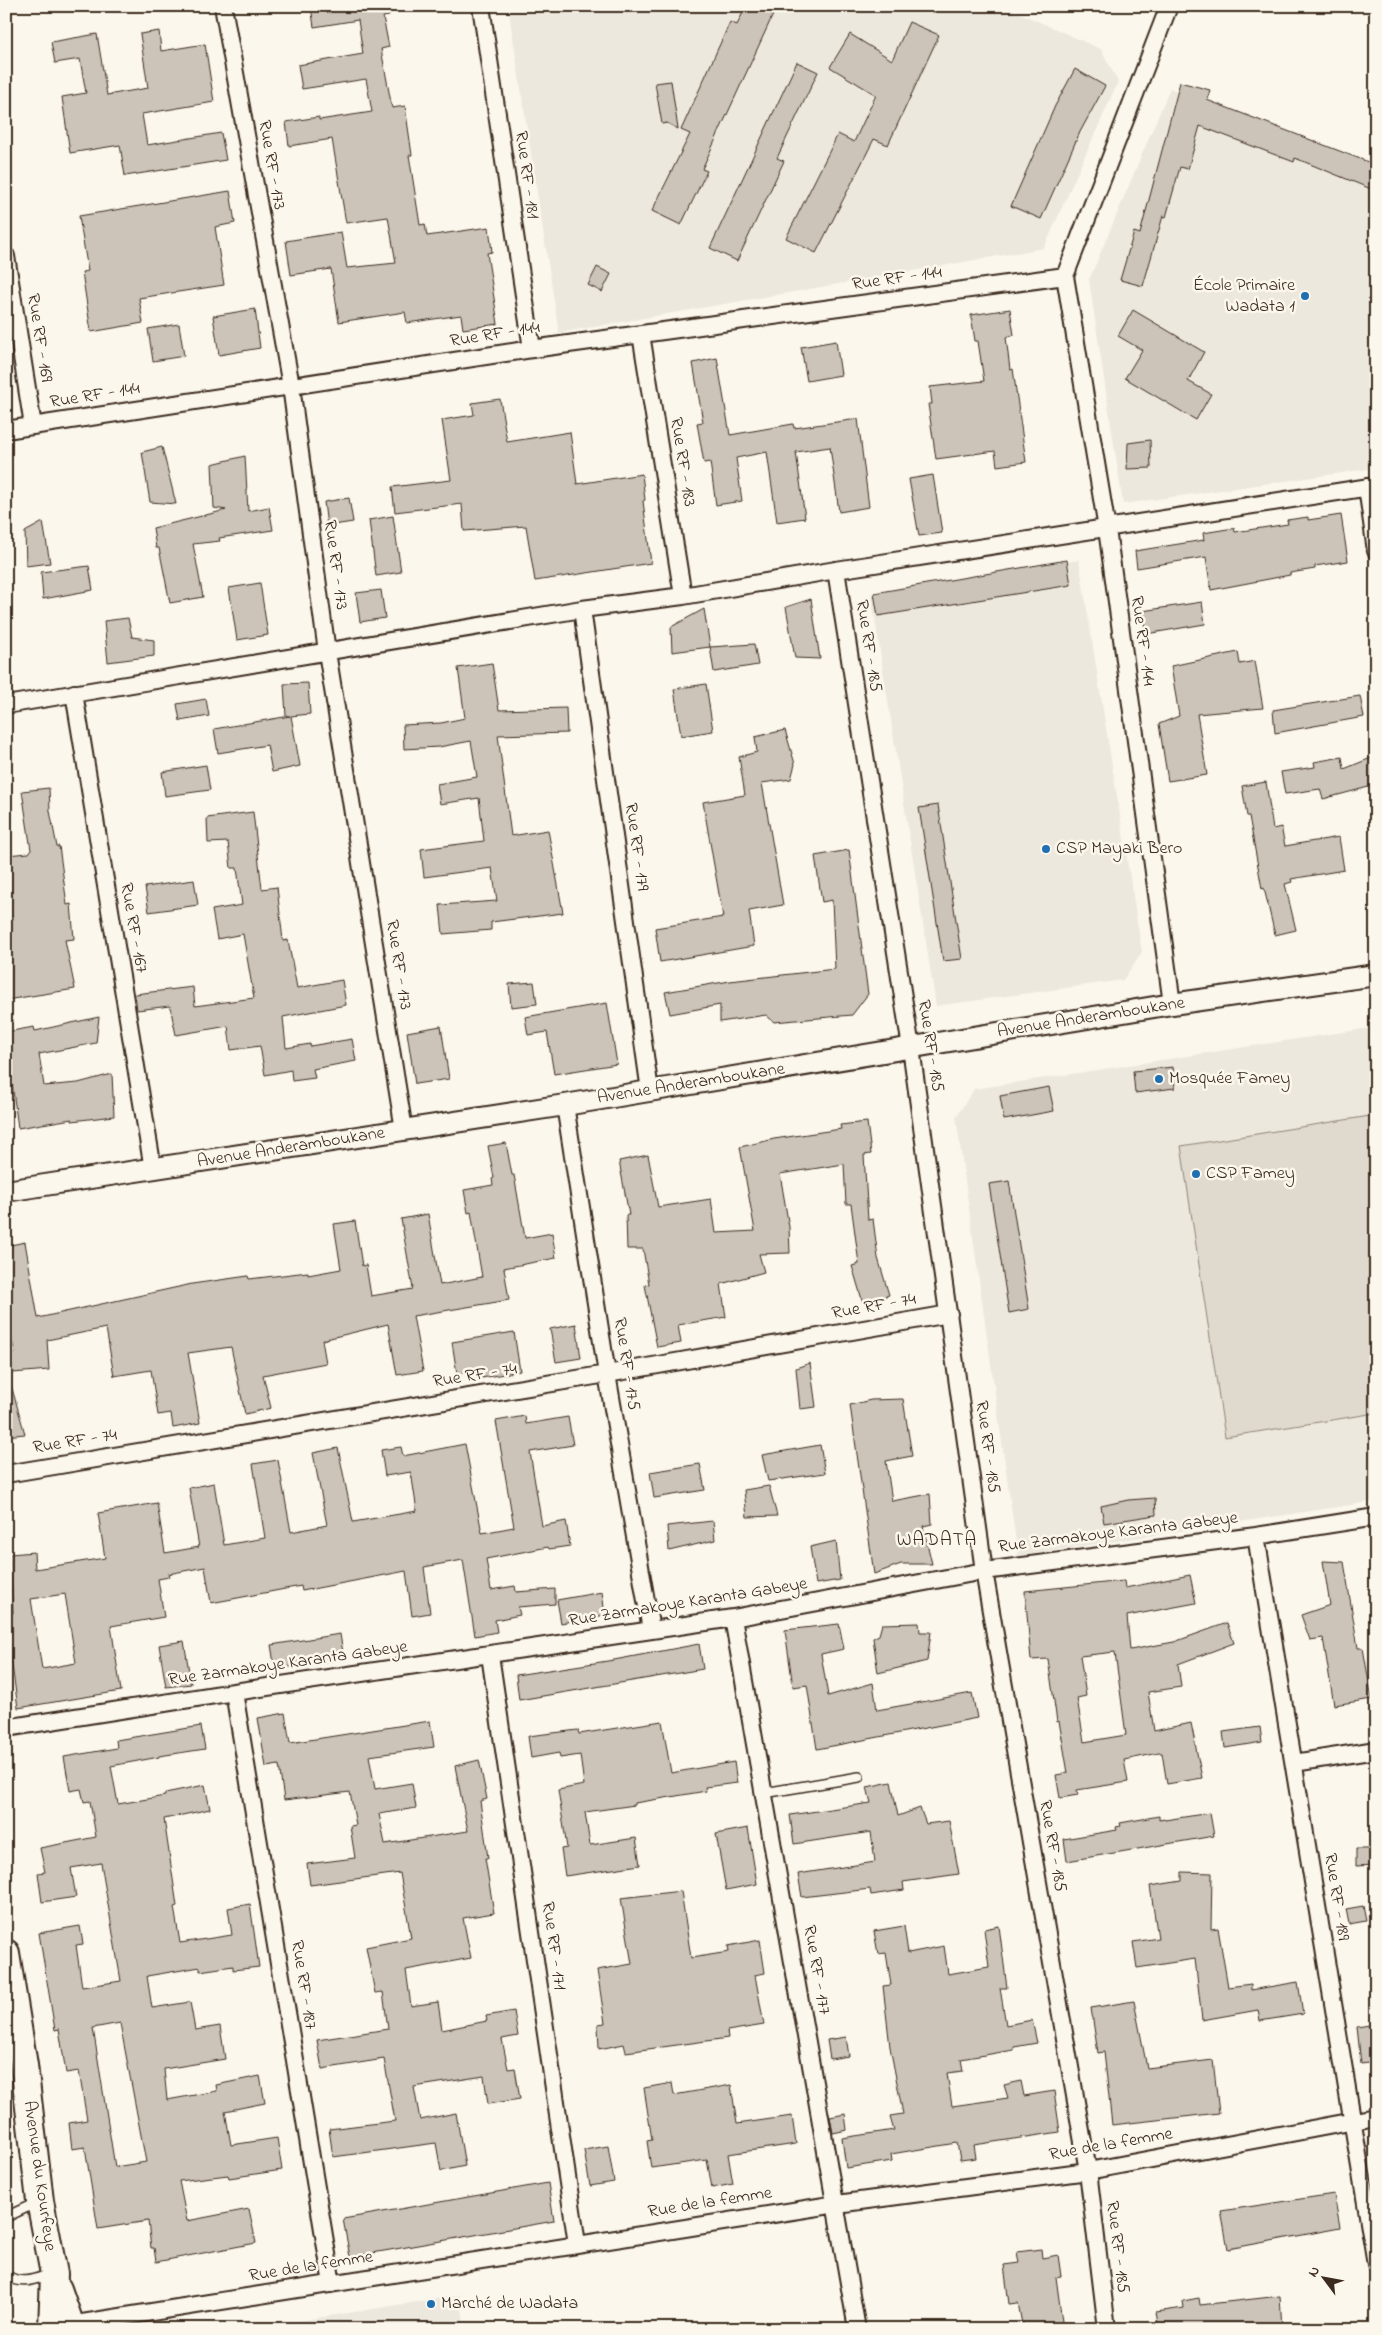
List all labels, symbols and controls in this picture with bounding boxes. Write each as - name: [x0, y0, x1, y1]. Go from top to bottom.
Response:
- street label: Rue RF - 173: [250, 118, 292, 212]
- street label: Rue RF - 181: [507, 129, 545, 221]
- street label: Rue RF - 144: [850, 260, 944, 298]
- place label: École Primaire Wadata 1: [1193, 273, 1296, 320]
- marker: École Primaire Wadata 1: [1299, 290, 1311, 302]
- street label: Rue RF - 169: [19, 292, 59, 385]
- street label: Rue RF - 144: [448, 315, 542, 355]
- street label: Rue RF - 144: [48, 376, 142, 416]
- street label: Rue RF - 183: [662, 415, 702, 509]
- street label: Rue RF - 173: [316, 518, 354, 612]
- street label: Rue RF - 144: [1123, 594, 1161, 688]
- street label: Rue RF - 185: [848, 598, 888, 694]
- street label: Rue RF - 179: [617, 801, 655, 893]
- place label: CSP Mayaki Bero: [1056, 836, 1182, 862]
- marker: CSP Mayaki Bero: [1040, 843, 1052, 855]
- street label: Rue RF - 167: [112, 881, 154, 976]
- street label: Rue RF - 173: [378, 918, 418, 1012]
- street label: Avenue Anderamboukane: [995, 990, 1187, 1046]
- street label: Rue RF - 185: [910, 998, 950, 1094]
- street label: Avenue Anderamboukane: [595, 1056, 787, 1112]
- place label: Mosquée Famey: [1169, 1066, 1290, 1092]
- marker: Mosquée Famey: [1153, 1073, 1165, 1085]
- street label: Avenue Anderamboukane: [195, 1120, 387, 1176]
- place label: CSP Famey: [1206, 1161, 1295, 1187]
- marker: CSP Famey: [1190, 1168, 1202, 1180]
- street label: Rue RF - 74: [830, 1287, 919, 1327]
- street label: Rue RF - 175: [606, 1316, 646, 1412]
- street label: Rue RF - 74: [431, 1356, 520, 1395]
- street label: Rue RF - 185: [968, 1399, 1006, 1495]
- street label: Rue RF - 74: [31, 1422, 120, 1461]
- street label: Rue Zarmakoye Karanta Gabeye: [997, 1505, 1240, 1561]
- district label: WADATA: [897, 1527, 977, 1554]
- street label: Rue Zarmakoye Karanta Gabeye: [567, 1571, 810, 1635]
- street label: Rue Zarmakoye Karanta Gabeye: [167, 1634, 410, 1694]
- street label: Rue RF - 185: [1031, 1798, 1073, 1894]
- street label: Rue RF - 189: [1316, 1851, 1356, 1943]
- street label: Rue RF - 171: [534, 1900, 572, 1992]
- street label: Rue RF - 177: [795, 1923, 837, 2017]
- street label: Rue RF - 187: [283, 1939, 323, 2032]
- street label: Avenue du Kourfeye: [16, 2099, 63, 2254]
- street label: Rue de la femme: [1047, 2121, 1176, 2169]
- street label: Rue de la femme: [646, 2180, 775, 2226]
- street label: Rue RF - 185: [1098, 2199, 1136, 2295]
- street label: Rue de la femme: [247, 2244, 376, 2290]
- north arrow: [1300, 2252, 1350, 2302]
- text: N: [1303, 2262, 1326, 2281]
- place label: Marché de Wadata: [441, 2291, 578, 2317]
- marker: Marché de Wadata: [425, 2298, 437, 2310]

